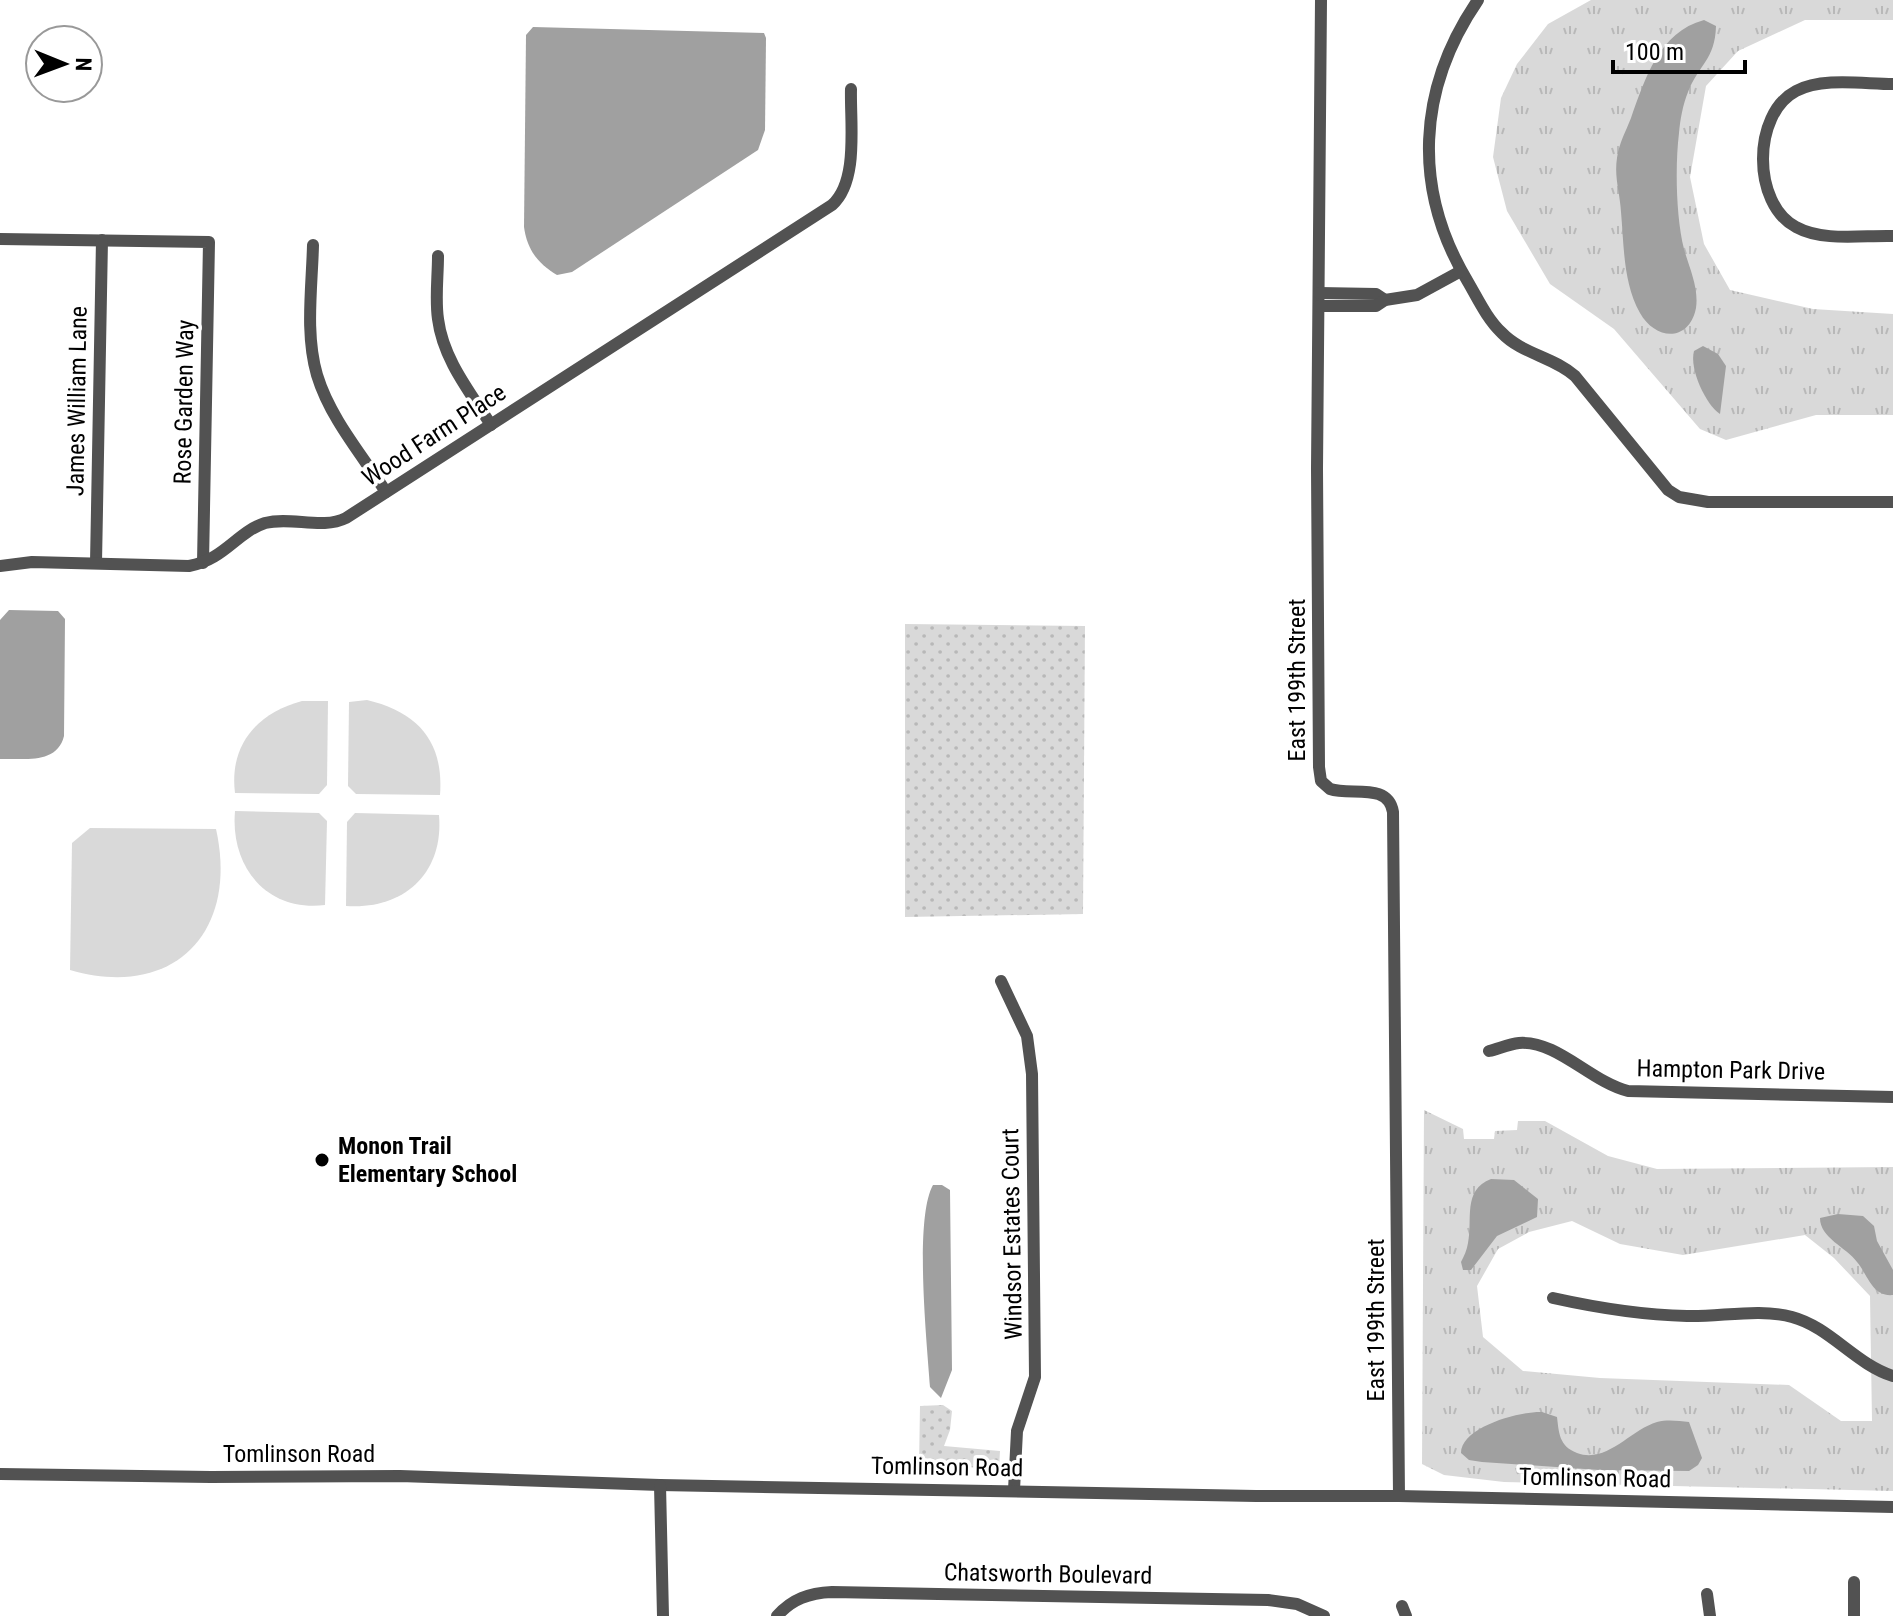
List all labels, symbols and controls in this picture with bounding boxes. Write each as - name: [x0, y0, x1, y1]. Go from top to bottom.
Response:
- north arrow: [24, 24, 104, 104]
- scale bar: [1613, 24, 1745, 74]
- text: 100 m: [1625, 38, 1684, 66]
- text: N: [71, 57, 96, 71]
- street label: James William Lane: [61, 306, 93, 496]
- street label: Rose Garden Way: [169, 319, 199, 485]
- street label: Wood Farm Place: [357, 378, 511, 492]
- street label: East 199th Street: [1283, 599, 1311, 761]
- street label: Hampton Park Drive: [1637, 1054, 1825, 1086]
- street label: Windsor Estates Court: [996, 1128, 1028, 1340]
- place label: Monon Trail Elementary School: [338, 1132, 517, 1188]
- marker: Monon Trail Elementary School: [313, 1151, 331, 1169]
- street label: East 199th Street: [1362, 1239, 1390, 1401]
- street label: Tomlinson Road: [223, 1440, 375, 1468]
- street label: Tomlinson Road: [871, 1452, 1023, 1482]
- street label: Tomlinson Road: [1519, 1463, 1671, 1493]
- street label: Chatsworth Boulevard: [944, 1558, 1152, 1590]

